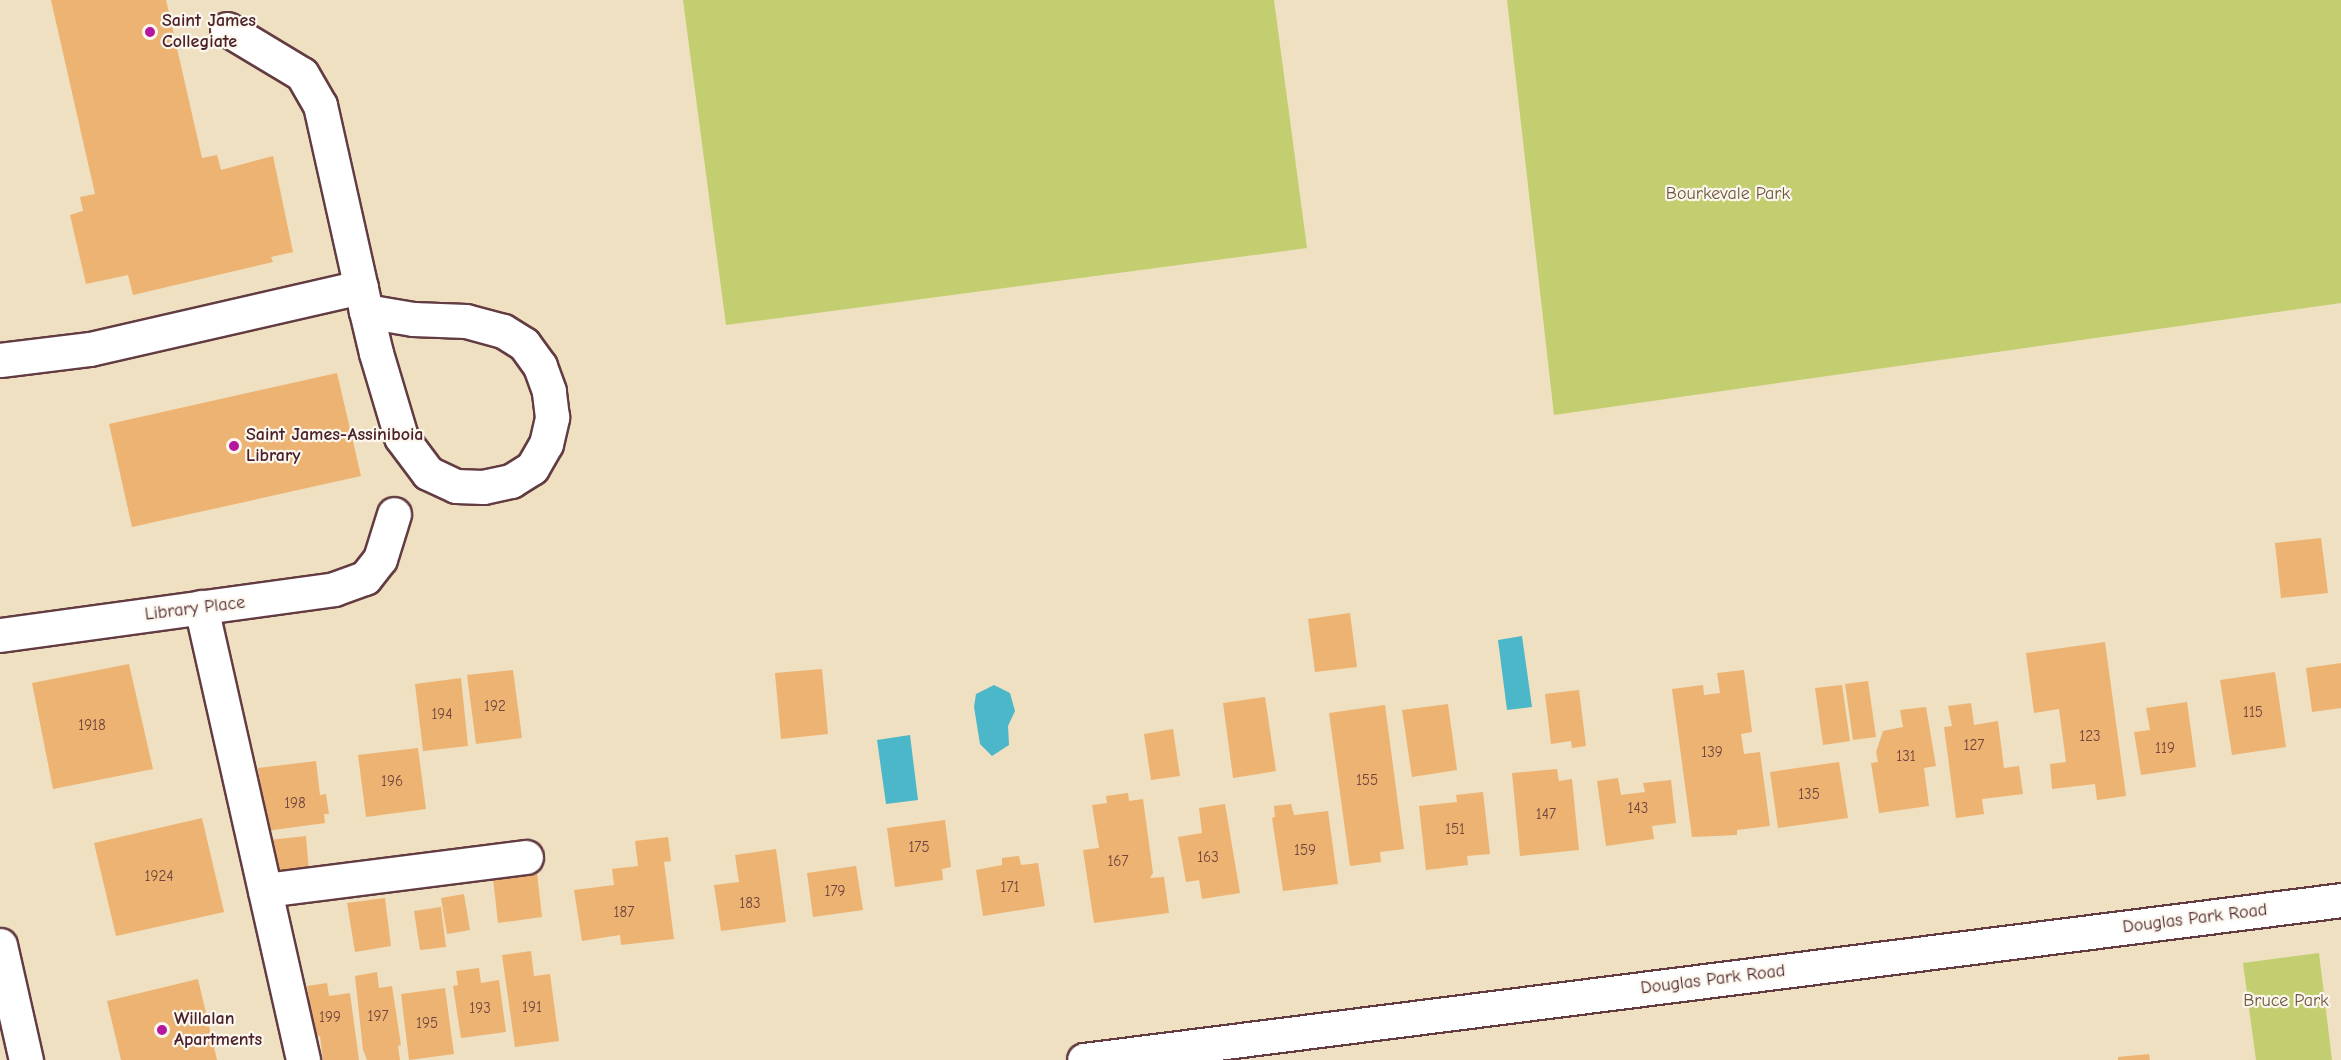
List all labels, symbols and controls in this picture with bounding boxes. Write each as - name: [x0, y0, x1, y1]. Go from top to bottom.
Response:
- place label: Saint James Collegiate: [162, 11, 256, 54]
- marker: Saint James Collegiate: [143, 25, 157, 39]
- park label: Bourkevale Park: [1666, 183, 1790, 205]
- place label: Saint James-Assiniboia Library: [246, 425, 423, 468]
- marker: Saint James-Assiniboia Library: [227, 439, 241, 453]
- street label: Library Place: [144, 592, 246, 626]
- house number: 192: [484, 698, 506, 716]
- house number: 115: [2243, 704, 2263, 722]
- house number: 194: [431, 706, 453, 724]
- house number: 1918: [78, 717, 106, 735]
- house number: 123: [2079, 728, 2101, 746]
- house number: 127: [1964, 737, 1984, 755]
- house number: 119: [2155, 740, 2175, 758]
- house number: 139: [1701, 744, 1723, 762]
- house number: 131: [1896, 748, 1916, 766]
- house number: 155: [1356, 772, 1378, 790]
- house number: 196: [381, 773, 403, 791]
- house number: 135: [1798, 786, 1820, 804]
- house number: 198: [284, 795, 306, 813]
- house number: 143: [1628, 800, 1648, 818]
- house number: 147: [1536, 806, 1556, 824]
- house number: 151: [1445, 821, 1465, 839]
- house number: 175: [908, 839, 930, 857]
- house number: 159: [1294, 842, 1316, 860]
- house number: 163: [1197, 849, 1219, 867]
- house number: 167: [1107, 853, 1129, 871]
- house number: 1924: [145, 868, 173, 886]
- house number: 171: [1001, 879, 1019, 897]
- house number: 179: [825, 883, 845, 901]
- house number: 183: [739, 895, 761, 913]
- street label: Douglas Park Road: [2121, 899, 2269, 939]
- house number: 187: [614, 904, 634, 922]
- street label: Douglas Park Road: [1639, 960, 1787, 1000]
- park label: Bruce Park: [2243, 990, 2329, 1012]
- house number: 191: [522, 999, 542, 1017]
- house number: 193: [469, 1000, 491, 1018]
- house number: 197: [368, 1008, 388, 1026]
- place label: Willalan Apartments: [174, 1009, 262, 1052]
- house number: 199: [319, 1009, 341, 1027]
- house number: 195: [416, 1015, 438, 1033]
- marker: Willalan Apartments: [155, 1023, 169, 1037]

